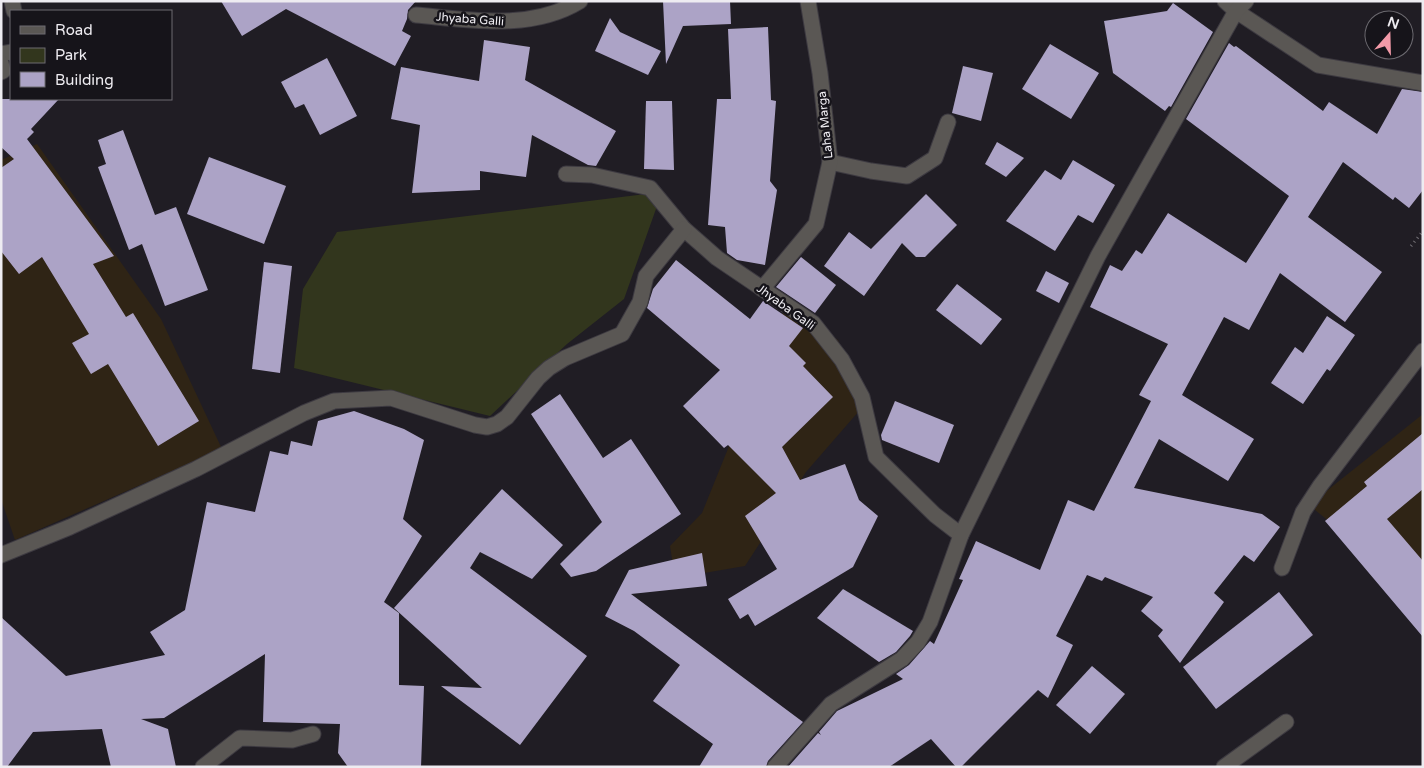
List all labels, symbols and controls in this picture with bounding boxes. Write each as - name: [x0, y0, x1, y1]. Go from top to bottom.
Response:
- legend: [10, 10, 172, 100]
- street label: Jhyaba Galli: [436, 10, 504, 28]
- north arrow: [1364, 10, 1414, 60]
- text: N: [1385, 13, 1401, 33]
- text: Road: [55, 21, 93, 39]
- text: Park: [55, 46, 87, 64]
- text: Building: [55, 71, 114, 89]
- street label: Laha Marga: [814, 91, 836, 159]
- street label: Jhyaba Galli: [754, 281, 818, 333]

